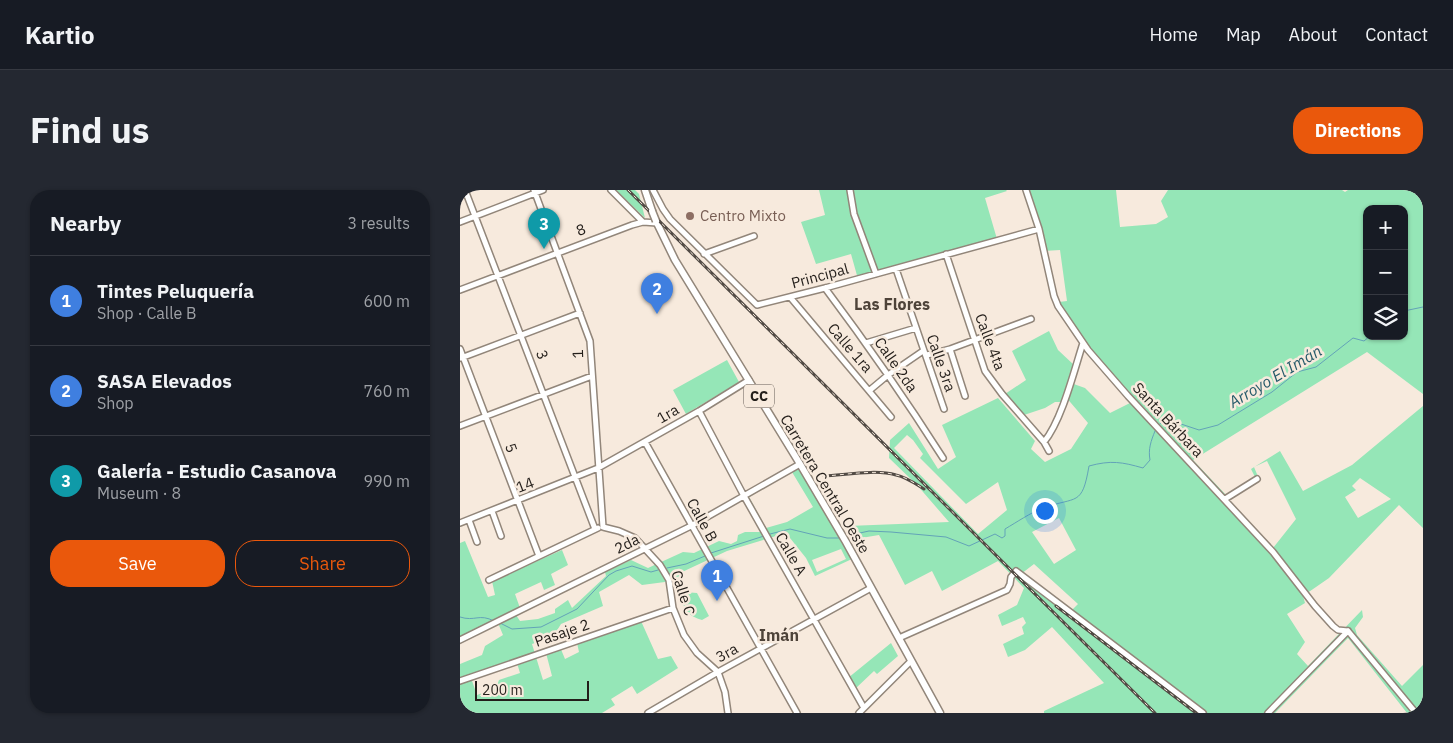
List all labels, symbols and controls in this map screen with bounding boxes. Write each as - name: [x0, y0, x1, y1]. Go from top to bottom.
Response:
- text: Kartio: [25, 19, 95, 51]
- text: Home: [1150, 23, 1198, 46]
- text: Map: [1226, 23, 1261, 46]
- text: About: [1289, 23, 1337, 46]
- text: Contact: [1365, 23, 1428, 46]
- text: Find us: [30, 107, 149, 153]
- button: Directions: [1293, 107, 1423, 154]
- map controls: [1363, 205, 1408, 340]
- button: +: [1363, 205, 1408, 250]
- place label: Centro Mixto: [700, 206, 786, 225]
- pin: 3: [528, 208, 560, 249]
- text: Nearby: [50, 209, 121, 237]
- marker: Centro Mixto: [684, 210, 696, 222]
- text: 3 results: [347, 213, 410, 233]
- street label: 8: [573, 219, 588, 240]
- button: −: [1363, 250, 1408, 295]
- street label: Principal: [789, 259, 851, 292]
- pin: 2: [641, 273, 673, 314]
- text: Tintes Peluquería: [97, 279, 254, 303]
- text: 1: [61, 291, 71, 311]
- text: 600 m: [363, 291, 410, 311]
- district label: Las Flores: [854, 294, 930, 314]
- button: layers: [1363, 295, 1408, 340]
- text: Shop · Calle B: [97, 303, 197, 323]
- street label: Calle 4ta: [971, 311, 1010, 373]
- street label: Calle 1ra: [824, 319, 877, 376]
- street label: Calle 3ra: [923, 332, 960, 394]
- street label: Calle 2da: [871, 333, 922, 396]
- water label: Arroyo El Imán: [1224, 340, 1325, 412]
- street label: 3: [532, 347, 553, 362]
- street label: 1: [568, 349, 587, 359]
- text: SASA Elevados: [97, 369, 232, 393]
- street label: Santa Bárbara: [1129, 378, 1208, 461]
- text: 2: [61, 381, 71, 401]
- text: 760 m: [363, 381, 410, 401]
- road number: CC: [744, 385, 774, 408]
- text: Shop: [97, 393, 134, 413]
- street label: 1ra: [653, 400, 682, 427]
- street label: Carretera Central Oeste: [776, 411, 874, 557]
- street label: 5: [501, 440, 522, 455]
- text: Galería - Estudio Casanova: [97, 459, 337, 483]
- text: 3: [61, 471, 71, 491]
- text: 990 m: [363, 471, 410, 491]
- street label: 14: [513, 472, 537, 497]
- text: Museum · 8: [97, 483, 181, 503]
- street label: Calle B: [683, 495, 722, 545]
- your location: [1032, 498, 1058, 524]
- street label: 2da: [611, 529, 643, 558]
- street label: Calle A: [772, 529, 812, 579]
- button: Save: [50, 540, 225, 587]
- button: Share: [235, 540, 410, 587]
- pin: 1: [701, 560, 733, 601]
- street label: Calle C: [667, 568, 700, 618]
- street label: Pasaje 2: [532, 614, 592, 651]
- district label: Imán: [759, 625, 799, 645]
- street label: 3ra: [712, 639, 741, 666]
- scale bar: [475, 678, 589, 701]
- text: 200 m: [482, 681, 523, 699]

